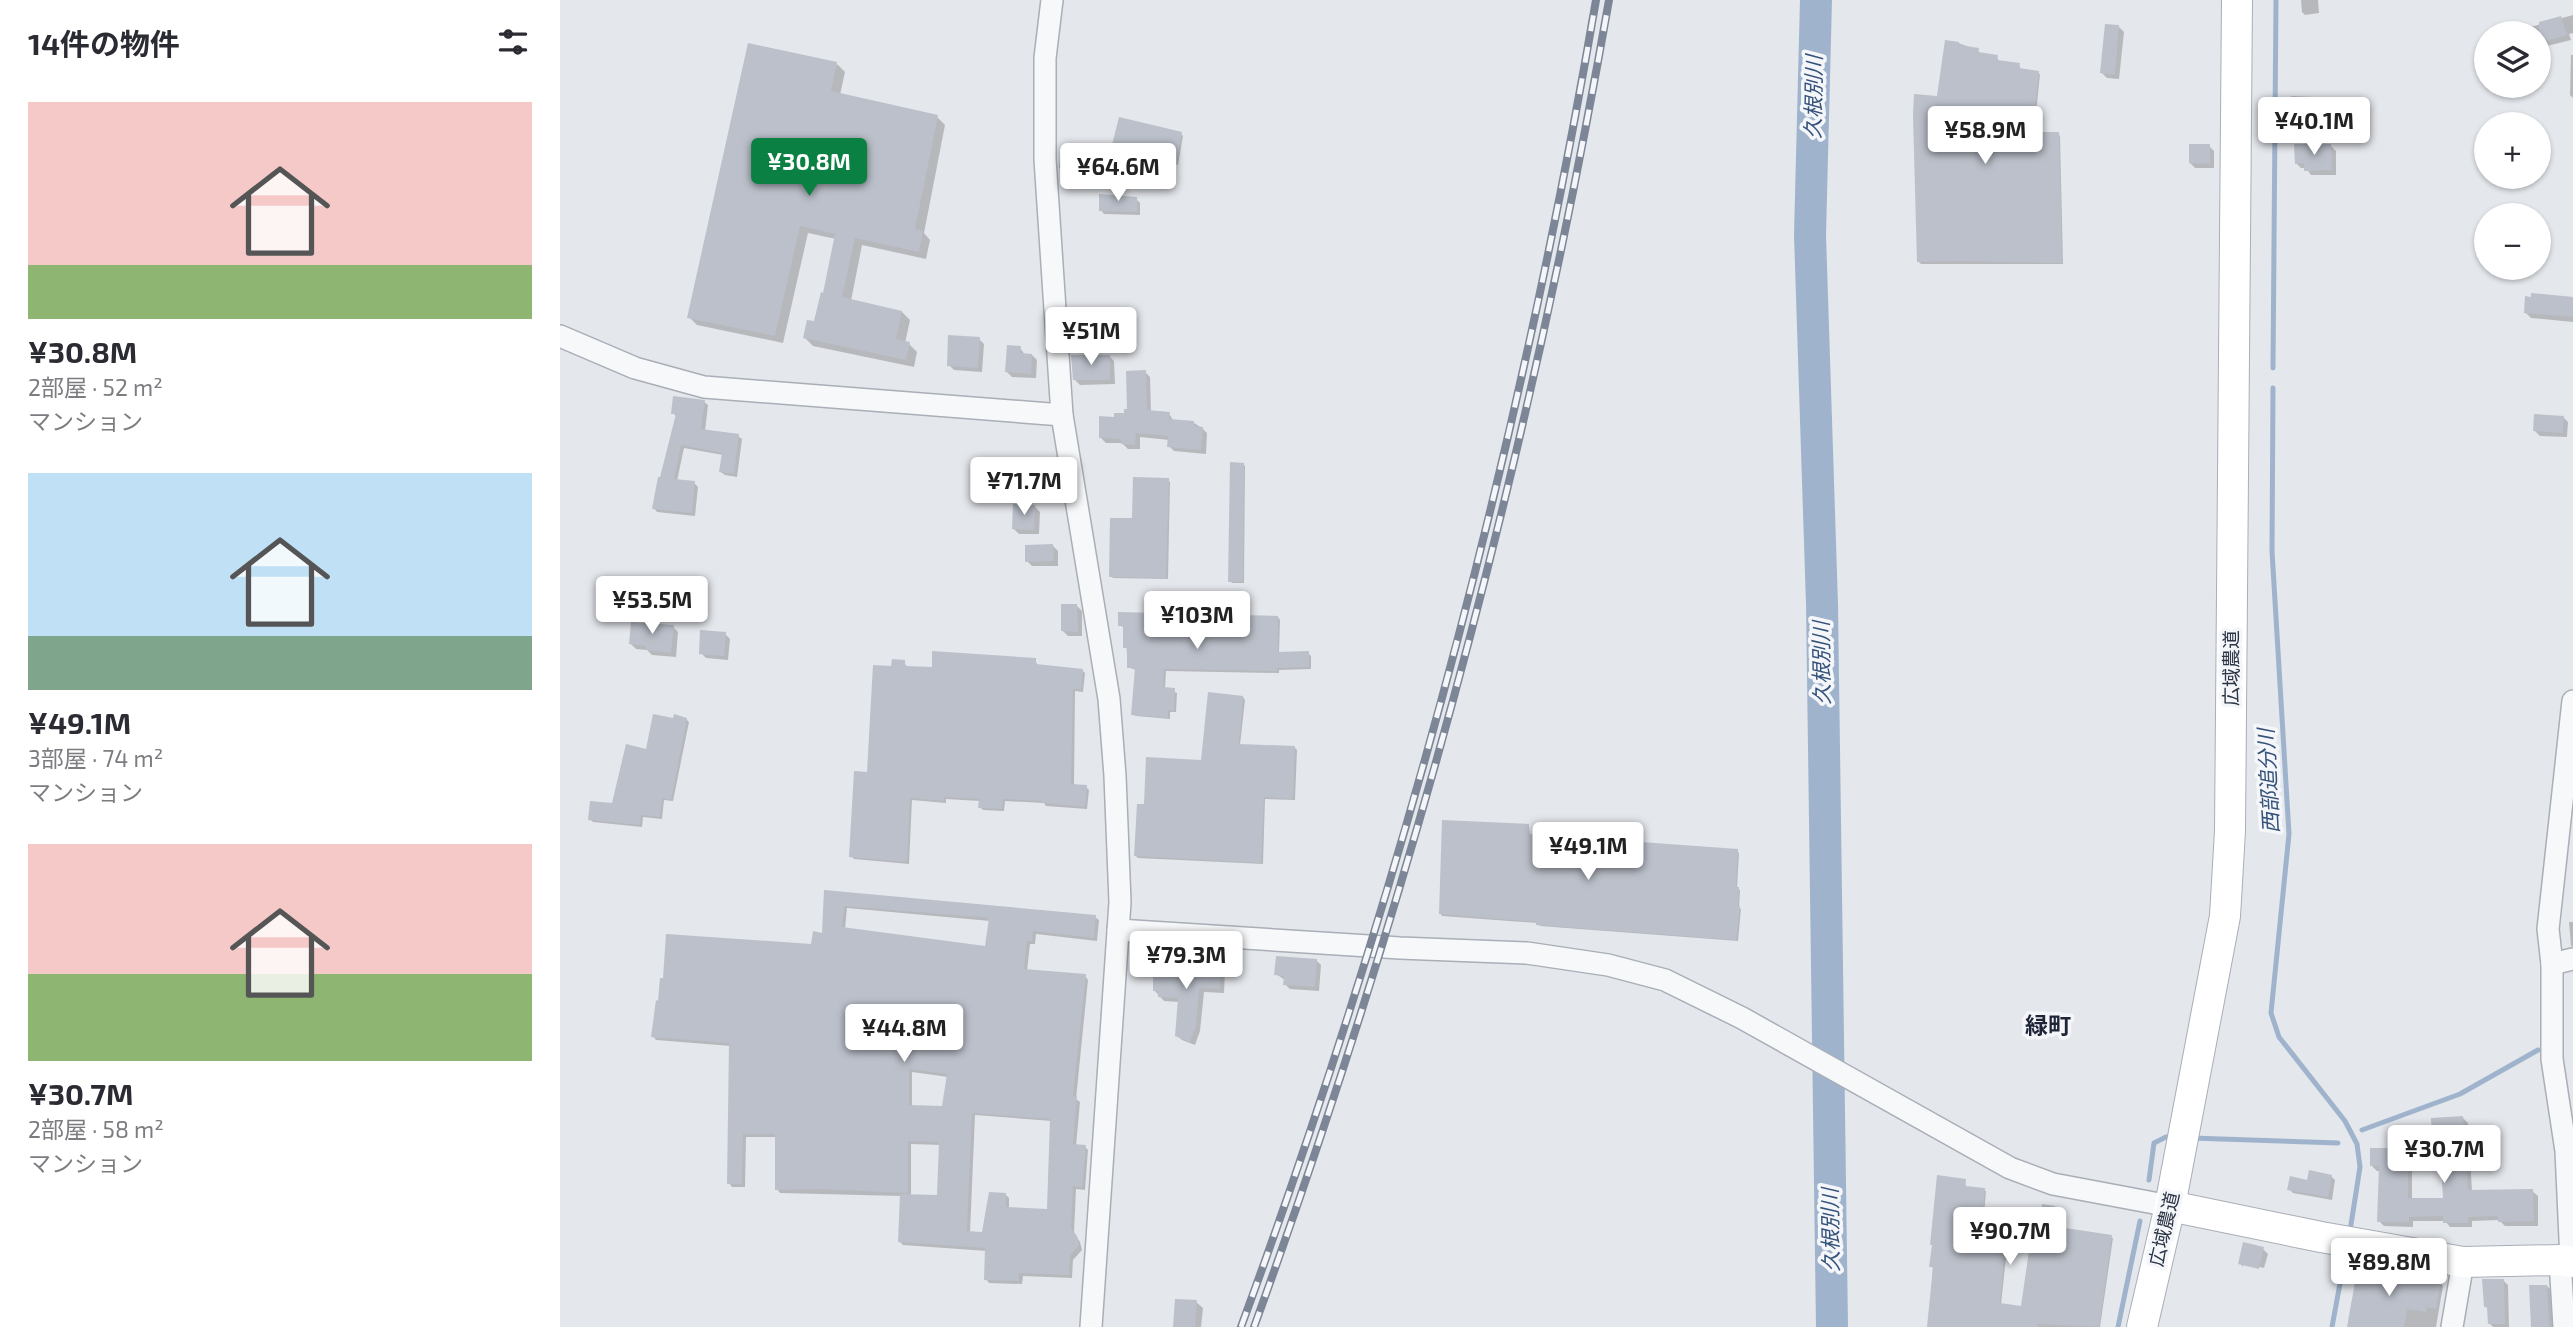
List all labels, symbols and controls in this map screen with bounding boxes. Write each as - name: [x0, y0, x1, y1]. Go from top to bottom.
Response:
- map controls: [2474, 21, 2551, 280]
- button: layers: [2474, 21, 2551, 98]
- icon: filters: [494, 23, 532, 61]
- text: 14件の物件: [28, 25, 180, 61]
- water label: 久根別川: [1799, 53, 1826, 139]
- pin: ¥40.1M: [2257, 97, 2371, 157]
- pin: ¥58.9M: [1928, 106, 2042, 166]
- text: ¥40.1M: [2274, 106, 2354, 134]
- button: +: [2474, 112, 2551, 189]
- text: ¥58.9M: [1944, 115, 2026, 143]
- pin: ¥30.8M: [752, 138, 866, 198]
- pin: ¥64.6M: [1061, 144, 1175, 203]
- text: ¥30.8M: [767, 147, 851, 175]
- icon: home: [217, 148, 343, 274]
- text: ¥64.6M: [1076, 152, 1160, 180]
- button: −: [2474, 203, 2551, 280]
- pin: ¥51M: [1050, 308, 1132, 367]
- text: ¥51M: [1062, 316, 1120, 344]
- text: ¥30.8M: [28, 333, 137, 369]
- text: 2部屋 · 52 m²: [28, 373, 163, 401]
- text: マンション: [28, 407, 143, 435]
- pin: ¥71.7M: [967, 458, 1081, 517]
- text: ¥71.7M: [986, 466, 1062, 494]
- icon: home: [217, 519, 343, 645]
- pin: ¥53.5M: [595, 576, 709, 636]
- text: ¥53.5M: [612, 585, 692, 613]
- pin: ¥103M: [1148, 592, 1246, 651]
- text: ¥103M: [1160, 600, 1234, 628]
- water label: 久根別川: [1807, 619, 1834, 705]
- street label: 広域農道: [2219, 630, 2242, 706]
- text: ¥49.1M: [28, 704, 131, 740]
- water label: 西部追分川: [2252, 726, 2283, 834]
- text: 3部屋 · 74 m²: [28, 744, 163, 772]
- text: マンション: [28, 778, 143, 806]
- pin: ¥49.1M: [1531, 822, 1645, 882]
- text: ¥49.1M: [1548, 831, 1628, 859]
- icon: home: [217, 890, 343, 1016]
- pin: ¥79.3M: [1129, 932, 1243, 991]
- text: ¥79.3M: [1146, 940, 1226, 968]
- pin: ¥44.8M: [847, 1004, 961, 1064]
- district label: 緑町: [2025, 1011, 2071, 1039]
- text: ¥44.8M: [861, 1013, 947, 1041]
- text: ¥30.7M: [28, 1075, 134, 1111]
- text: 2部屋 · 58 m²: [28, 1115, 164, 1143]
- pin: ¥30.7M: [2387, 1126, 2501, 1185]
- text: ¥30.7M: [2404, 1134, 2484, 1162]
- text: マンション: [28, 1149, 143, 1177]
- water label: 久根別川: [1816, 1186, 1843, 1272]
- street label: 広域農道: [2144, 1189, 2183, 1269]
- pin: ¥90.7M: [1953, 1208, 2067, 1267]
- text: ¥90.7M: [1969, 1216, 2051, 1244]
- pin: ¥89.8M: [2332, 1238, 2446, 1298]
- text: ¥89.8M: [2347, 1247, 2431, 1275]

